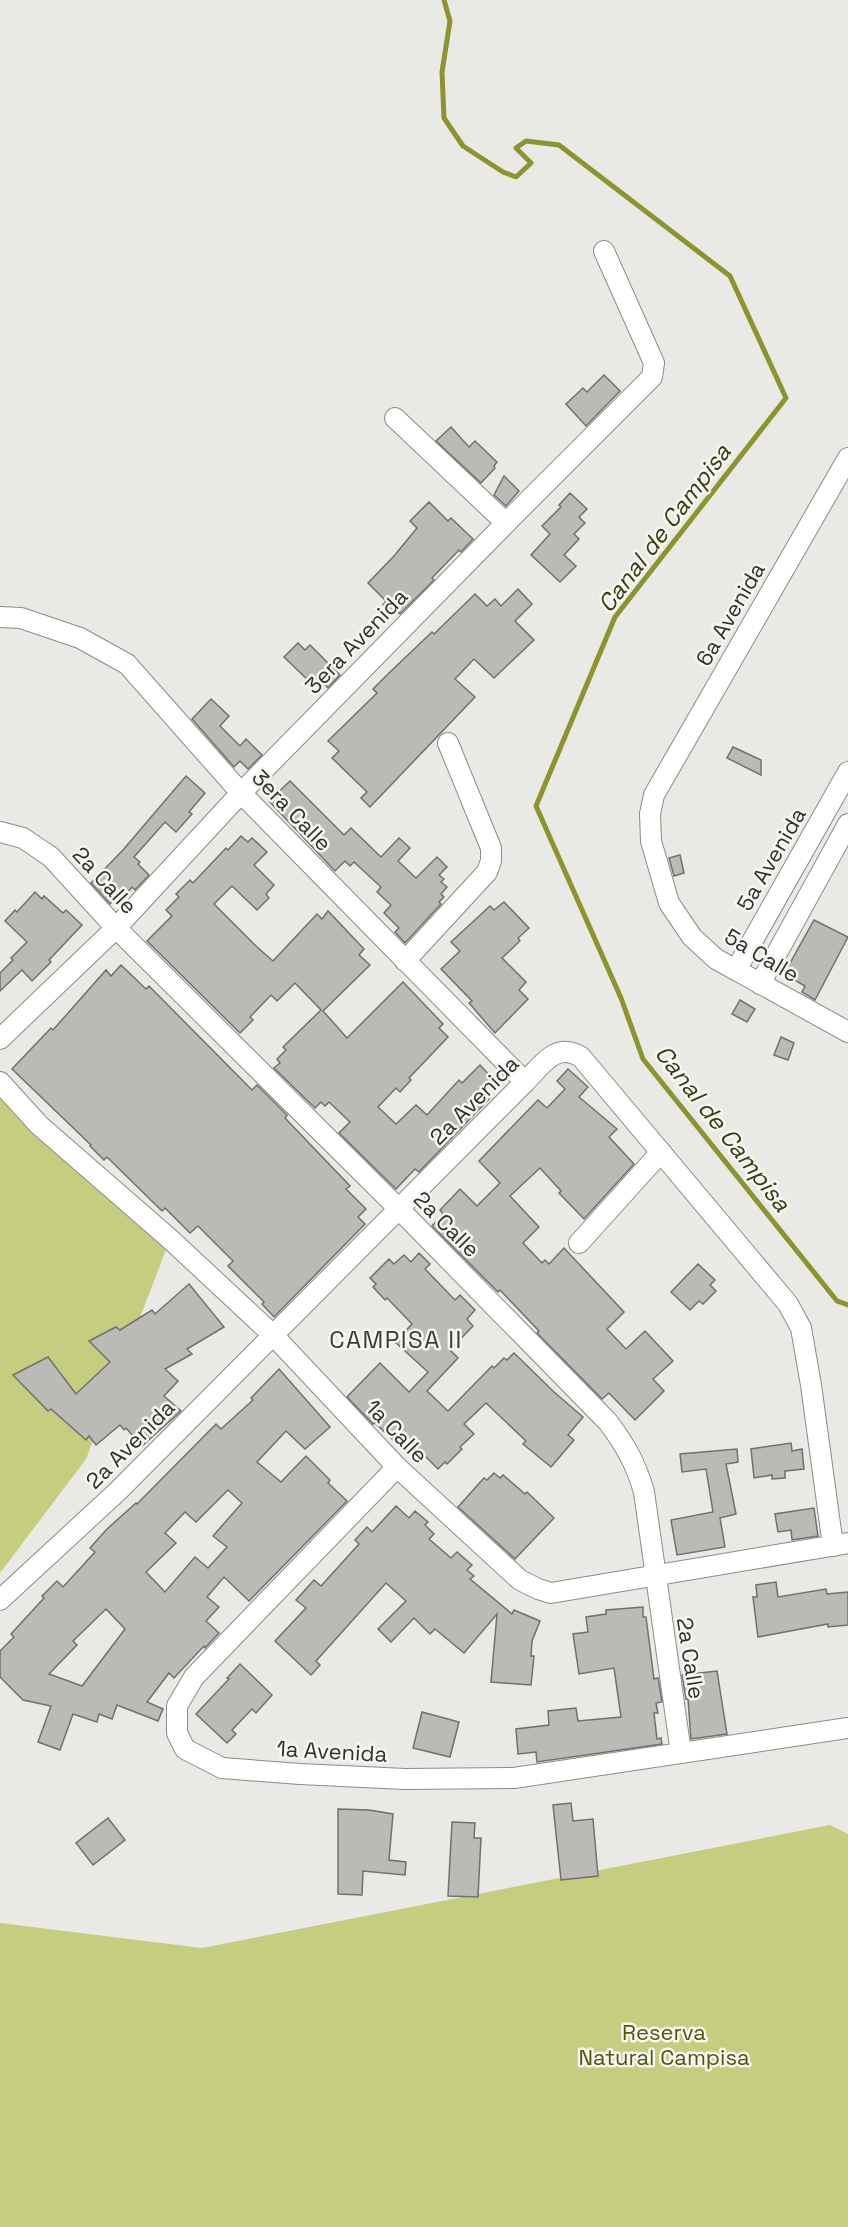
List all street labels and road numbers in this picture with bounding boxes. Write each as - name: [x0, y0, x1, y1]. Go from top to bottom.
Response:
- street label: 6a Avenida: [689, 557, 771, 671]
- street label: 3era Avenida: [299, 582, 413, 700]
- street label: 3era Calle: [246, 763, 338, 857]
- street label: 5a Avenida: [730, 802, 812, 916]
- street label: 2a Calle: [67, 840, 143, 920]
- street label: 5a Calle: [720, 922, 804, 988]
- street label: 2a Avenida: [423, 1049, 525, 1151]
- street label: 2a Calle: [408, 1185, 486, 1263]
- street label: 2a Avenida: [79, 1393, 181, 1495]
- street label: 1a Calle: [360, 1393, 434, 1469]
- street label: 2a Calle: [671, 1615, 711, 1701]
- street label: 1a Avenida: [276, 1734, 388, 1768]

